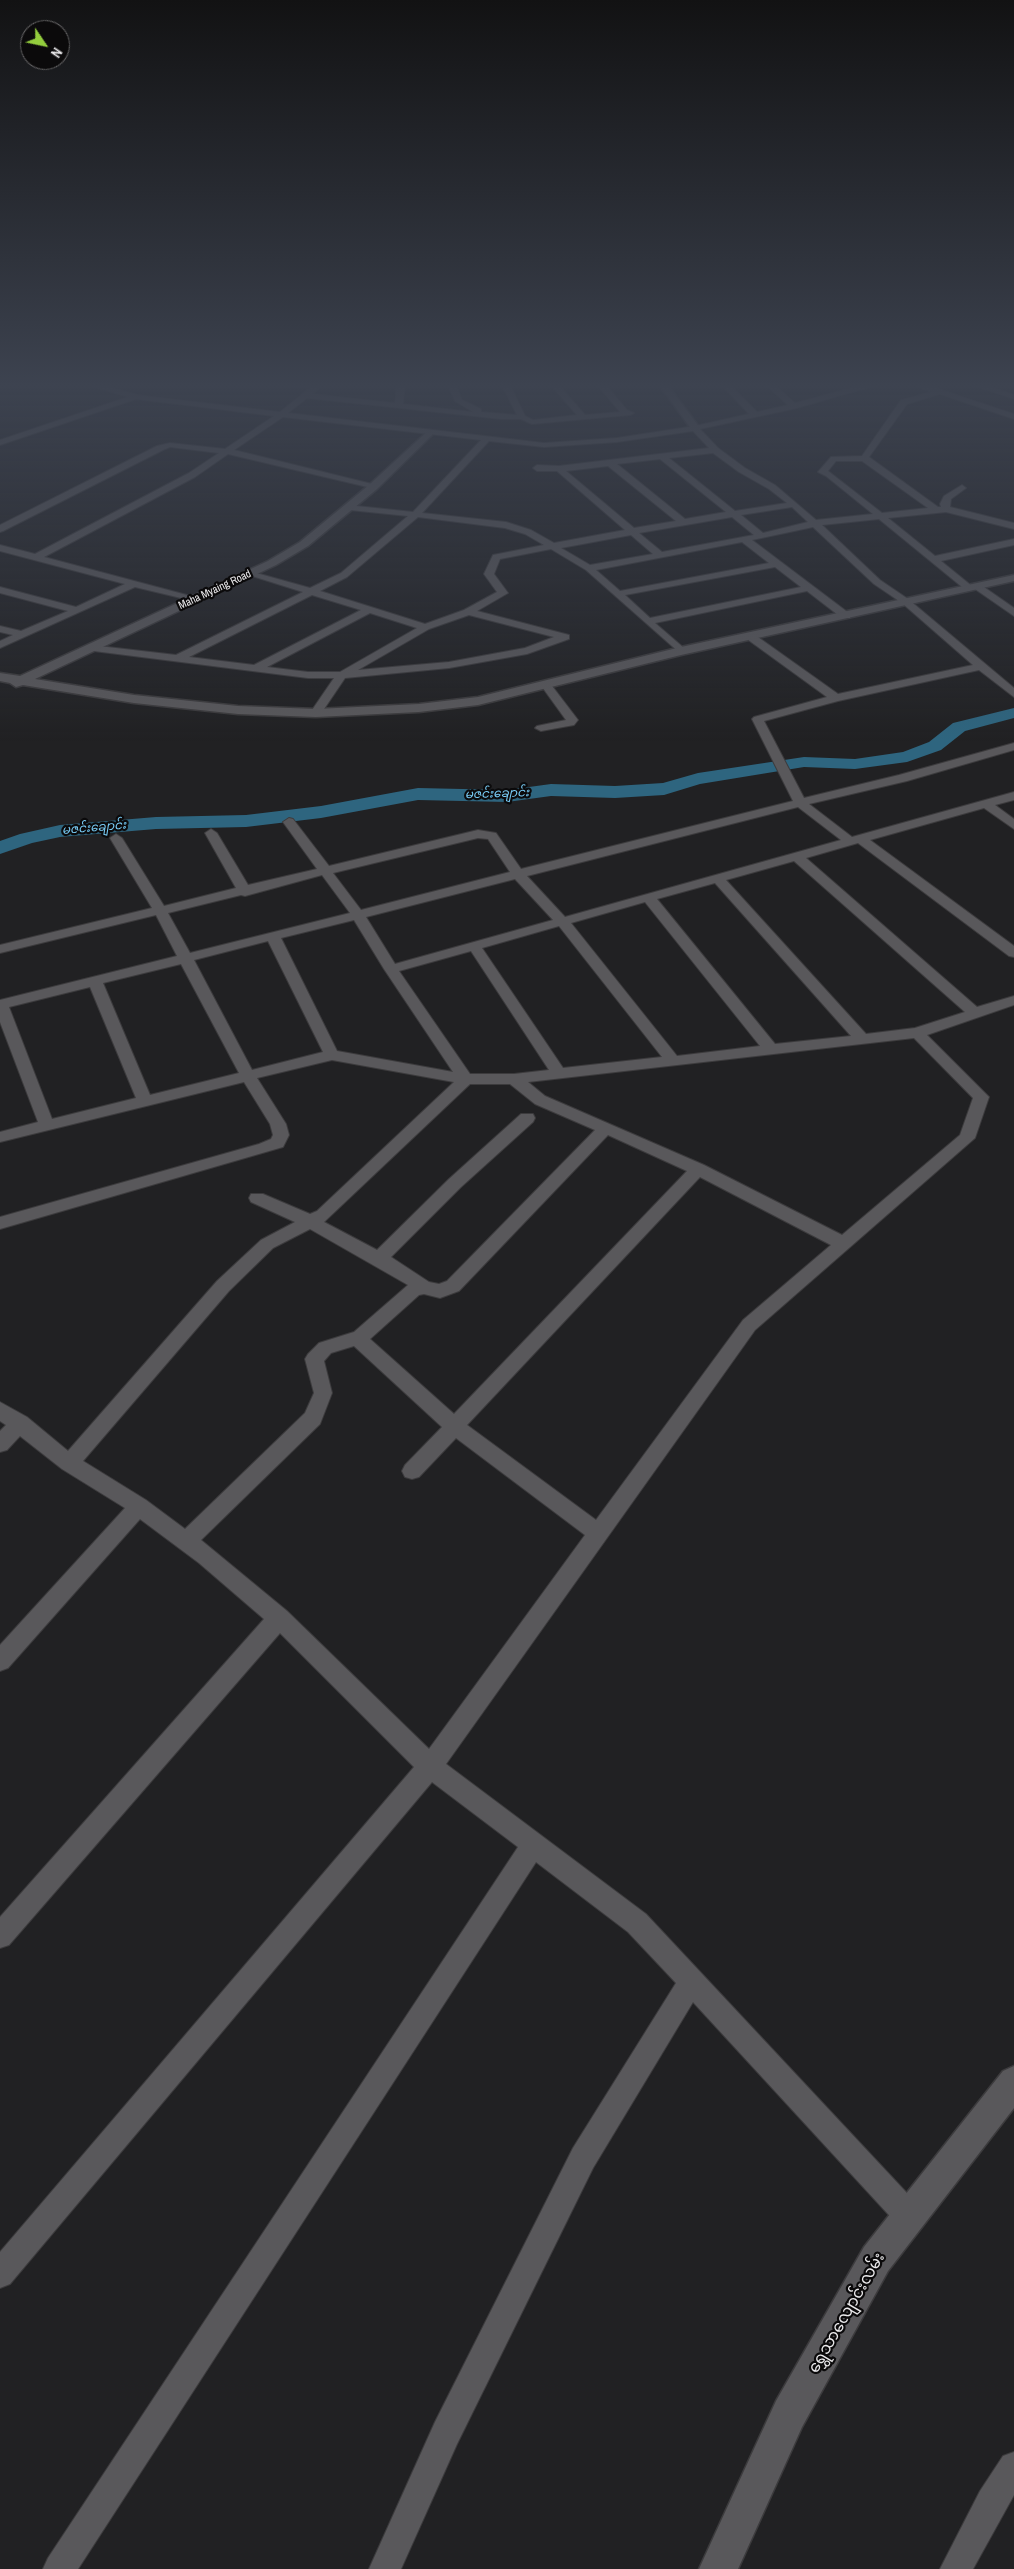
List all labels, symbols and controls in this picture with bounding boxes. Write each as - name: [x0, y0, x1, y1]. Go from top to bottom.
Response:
- north arrow: [20, 20, 70, 70]
- text: N: [47, 44, 66, 61]
- street label: Maha Myaing Road: [177, 567, 253, 613]
- water label: မဇင်းချောင်း: [465, 786, 529, 802]
- water label: မဇင်းချောင်း: [61, 818, 127, 838]
- street label: ရွှေသာလျောင်းလမ်း: [805, 2249, 889, 2377]

